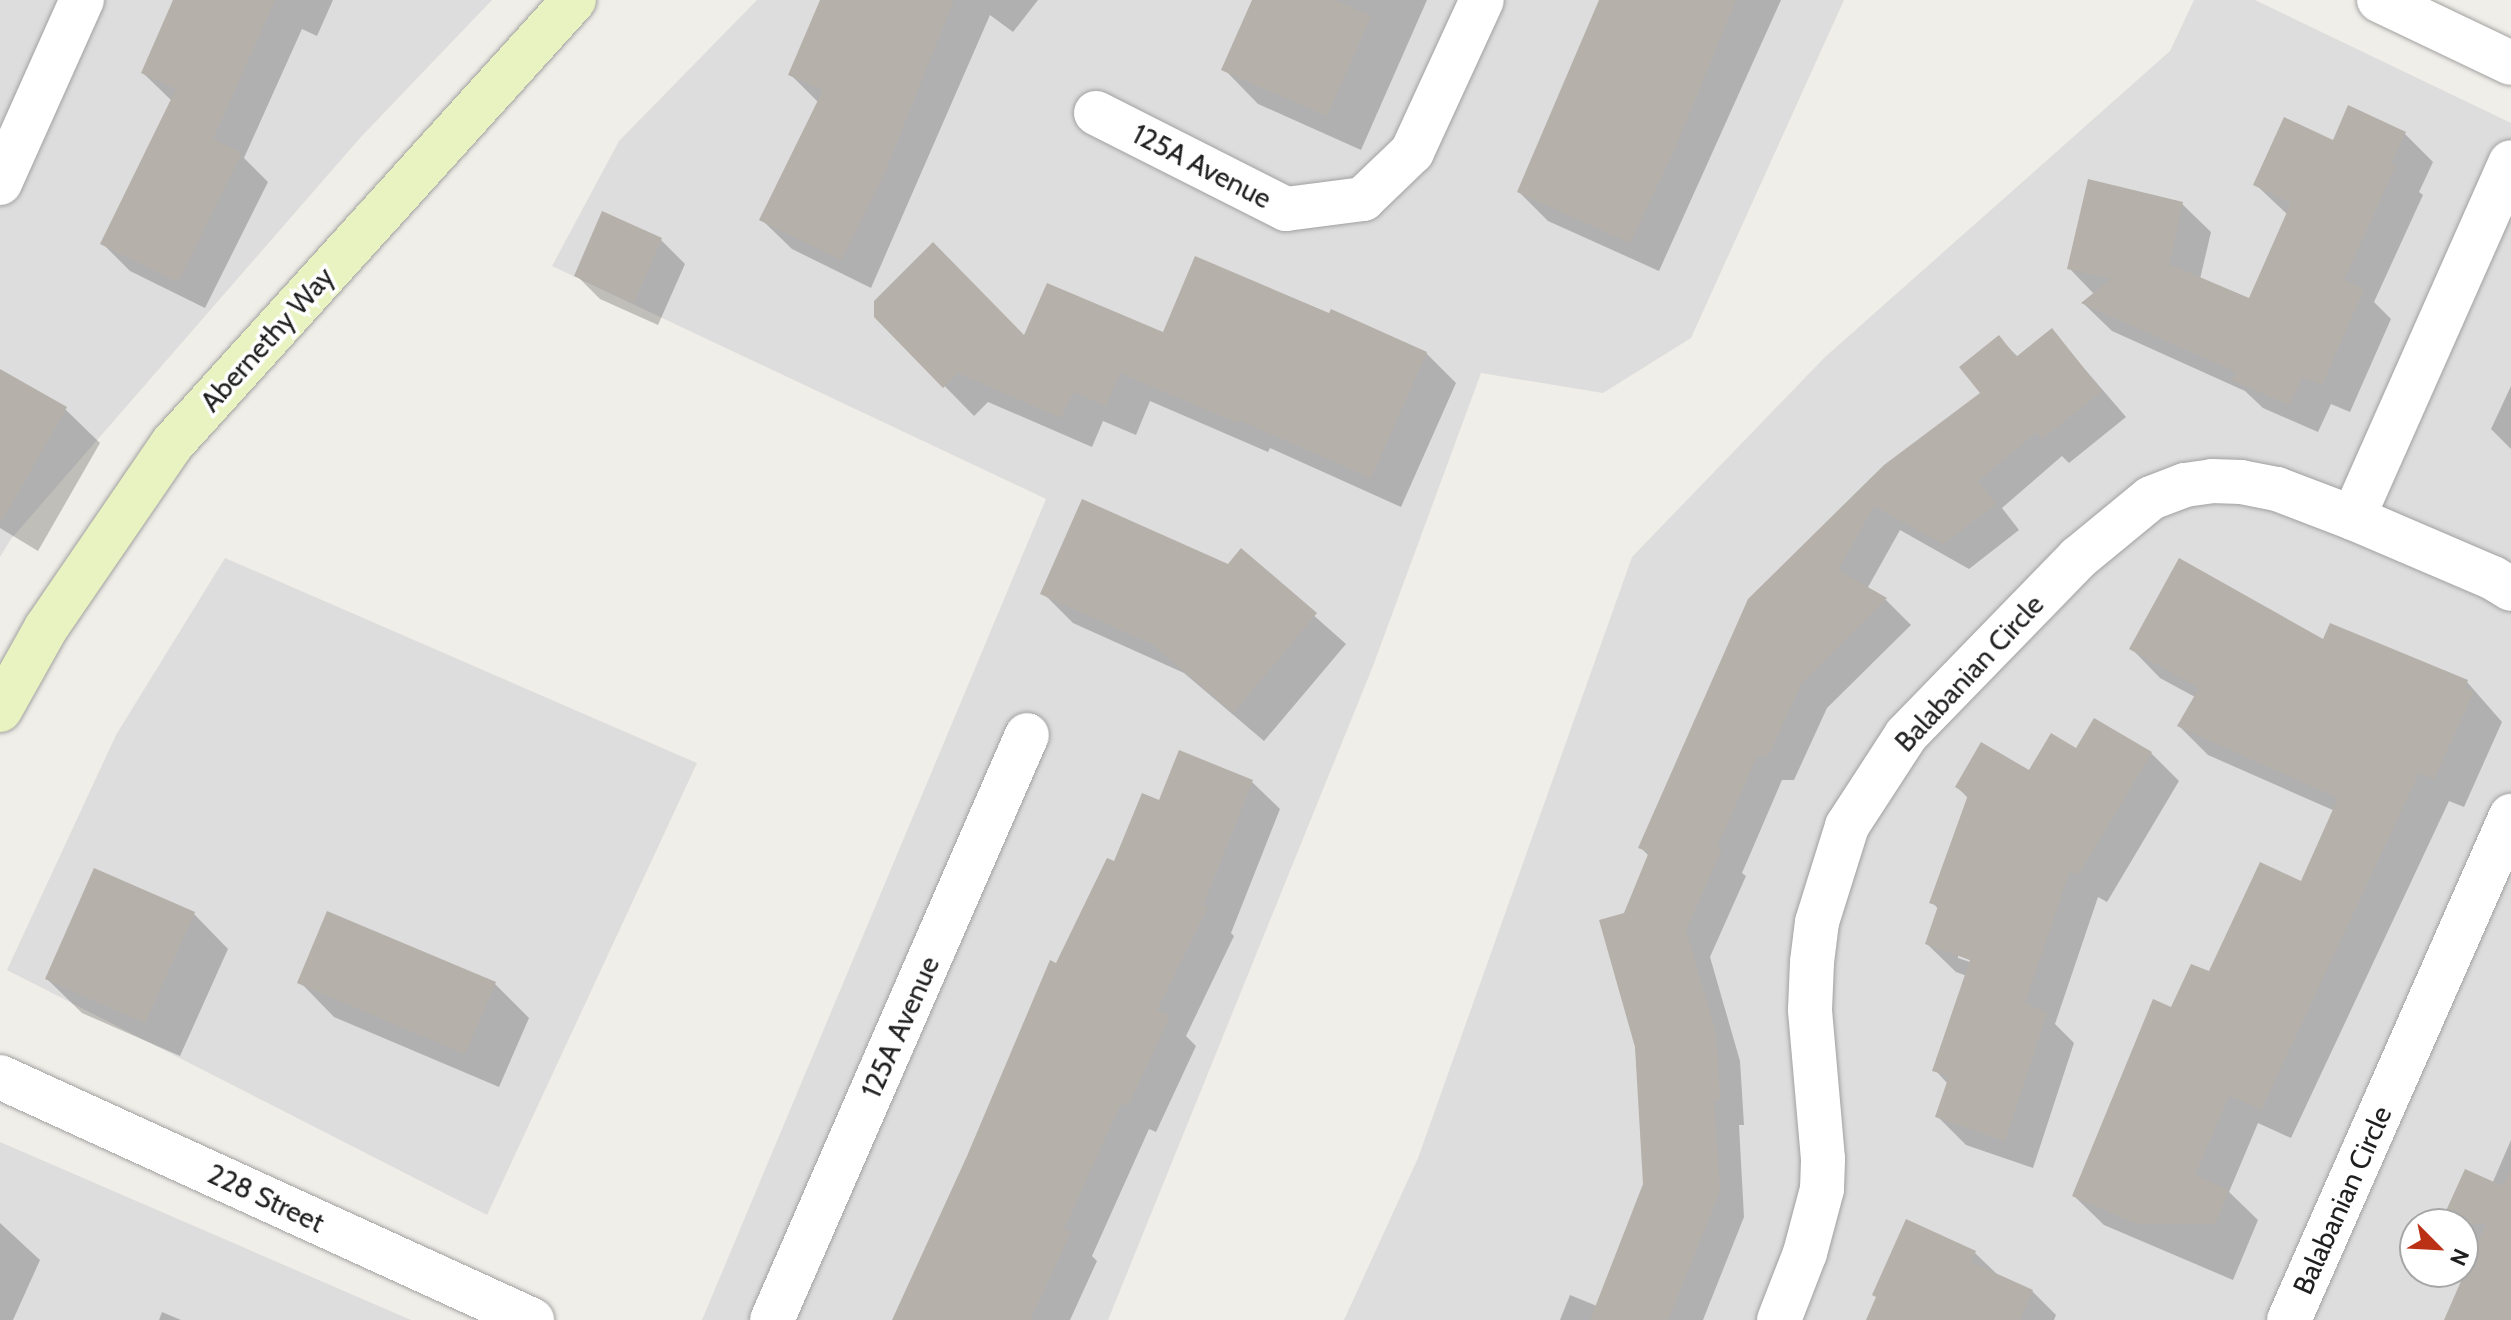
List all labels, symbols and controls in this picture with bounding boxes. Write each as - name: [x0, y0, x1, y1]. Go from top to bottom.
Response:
- street label: 125A Avenue: [1127, 117, 1277, 215]
- street label: Abernethy Way: [193, 260, 341, 418]
- street label: Balabanian Circle: [1888, 588, 2050, 758]
- street label: 125A Avenue: [854, 951, 946, 1103]
- street label: Balabanian Circle: [2286, 1101, 2398, 1299]
- street label: 228 Street: [202, 1156, 330, 1240]
- north arrow: [2399, 1208, 2479, 1288]
- text: N: [2444, 1245, 2475, 1270]

